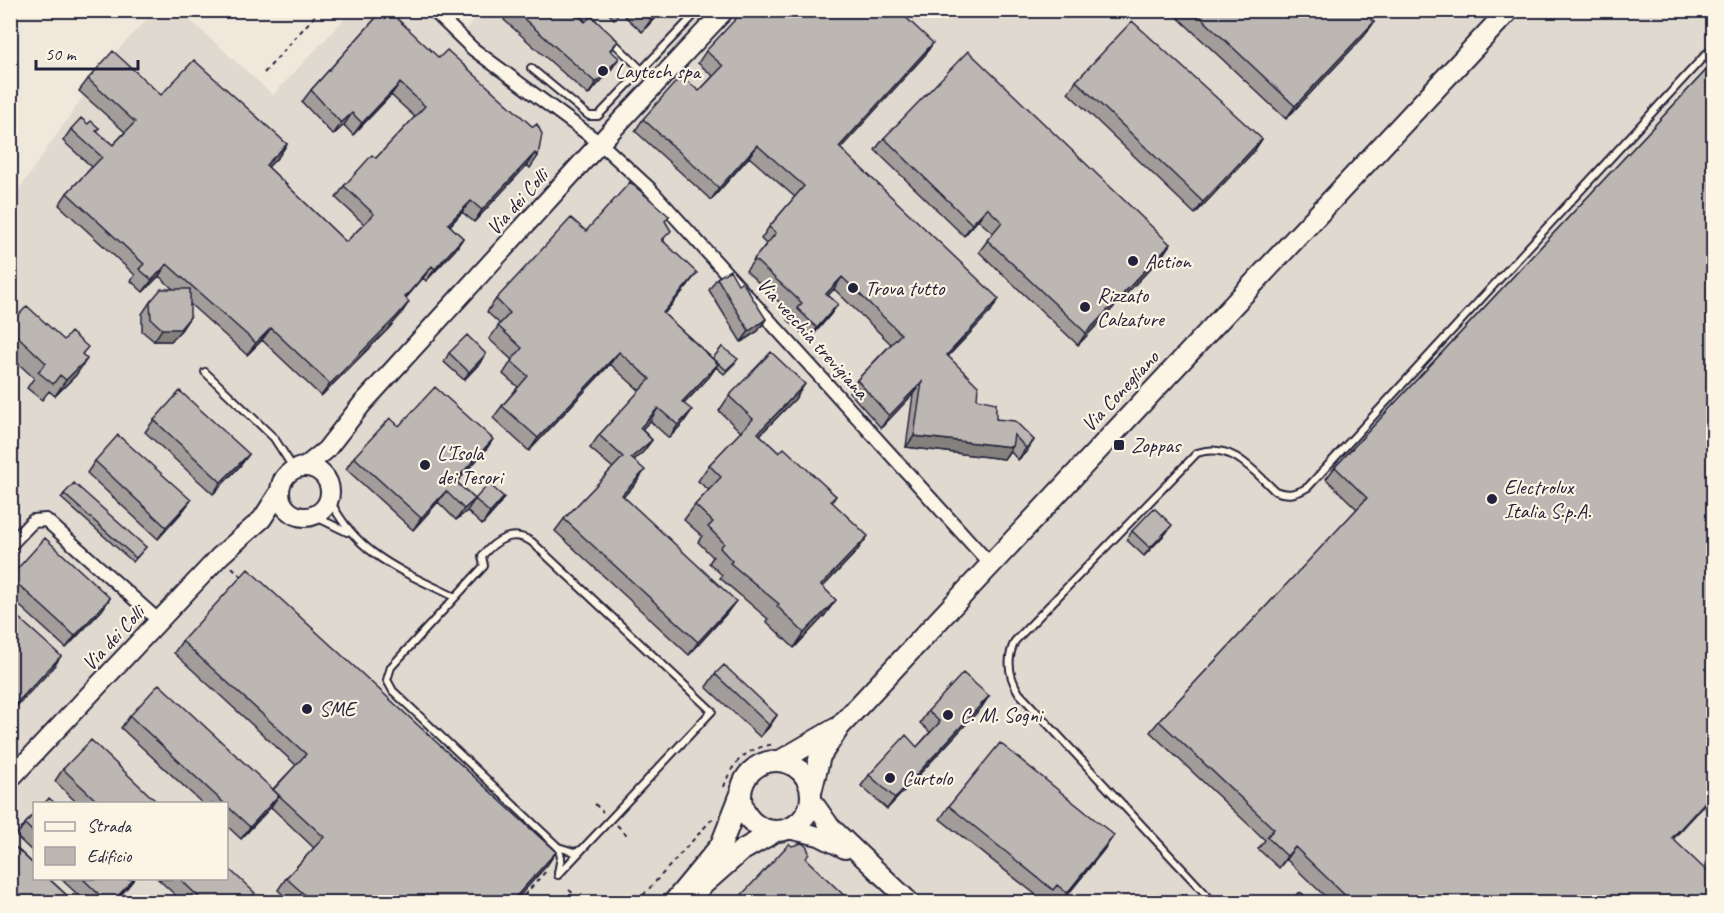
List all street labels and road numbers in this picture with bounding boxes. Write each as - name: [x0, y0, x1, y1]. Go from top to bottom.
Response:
- street label: Via dei Colli: [481, 161, 556, 240]
- street label: Via vecchia trevigiana: [752, 272, 876, 406]
- street label: Via Conegliano: [1076, 344, 1165, 437]
- street label: Via dei Colli: [76, 598, 152, 676]

